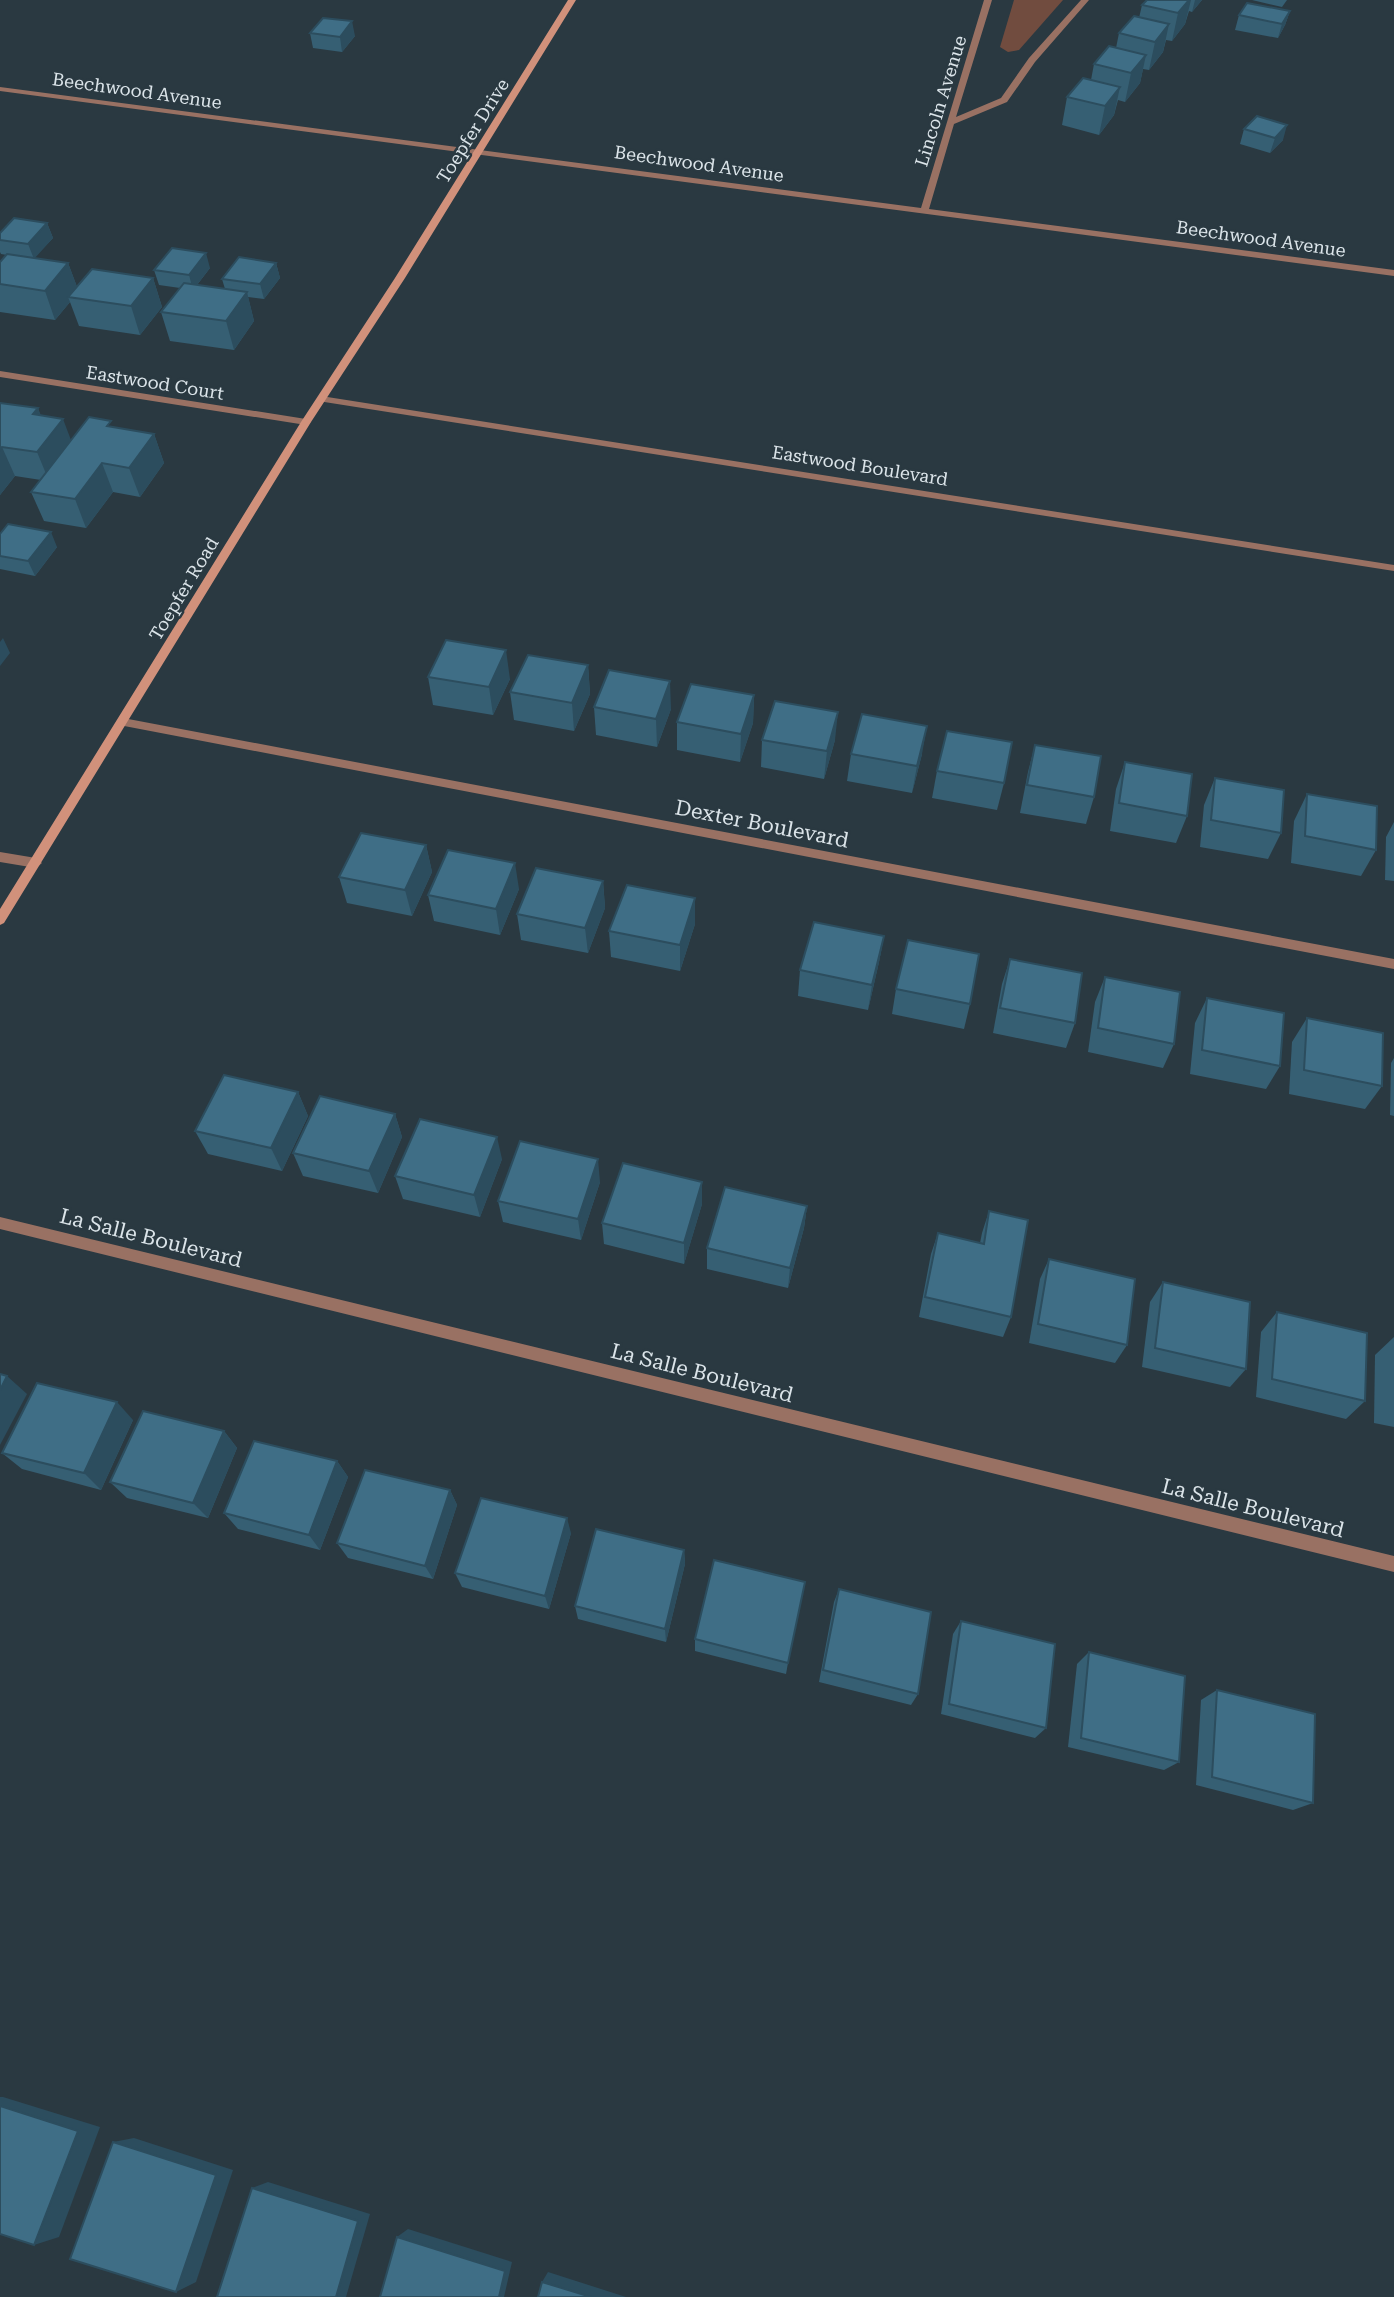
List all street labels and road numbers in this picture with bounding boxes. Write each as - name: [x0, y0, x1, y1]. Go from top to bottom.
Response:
- street label: Lincoln Avenue: [911, 33, 970, 169]
- street label: Beechwood Avenue: [51, 68, 223, 113]
- street label: Toepfer Drive: [432, 75, 513, 187]
- street label: Beechwood Avenue: [613, 141, 785, 186]
- street label: Beechwood Avenue: [1175, 216, 1347, 261]
- street label: Eastwood Court: [85, 361, 226, 404]
- street label: Eastwood Boulevard: [771, 441, 950, 490]
- street label: Toepfer Road: [145, 533, 223, 644]
- street label: Dexter Boulevard: [673, 795, 851, 853]
- street label: La Salle Boulevard: [57, 1204, 245, 1272]
- street label: La Salle Boulevard: [608, 1339, 796, 1407]
- street label: La Salle Boulevard: [1159, 1474, 1347, 1542]

